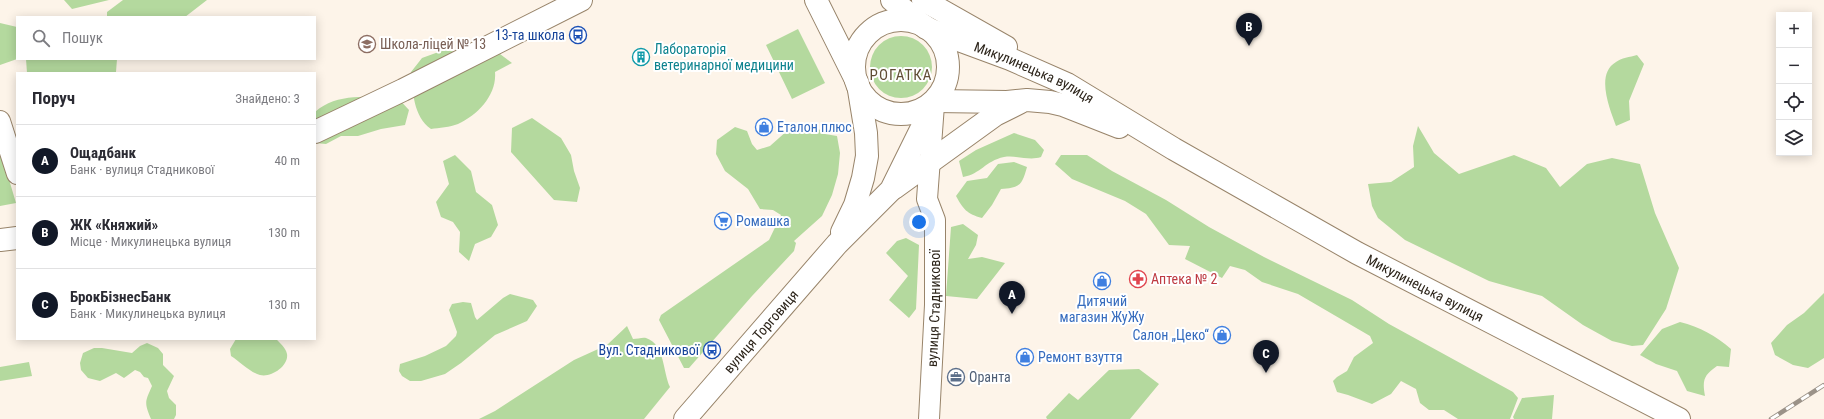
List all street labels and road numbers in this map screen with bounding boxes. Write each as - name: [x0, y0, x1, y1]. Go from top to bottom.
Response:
- street label: Микулинецька вулиця: [972, 39, 1097, 106]
- street label: вулиця Стадникової: [924, 249, 943, 367]
- street label: Микулинецька вулиця: [1364, 251, 1486, 325]
- street label: вулиця Торговиця: [721, 287, 802, 376]

